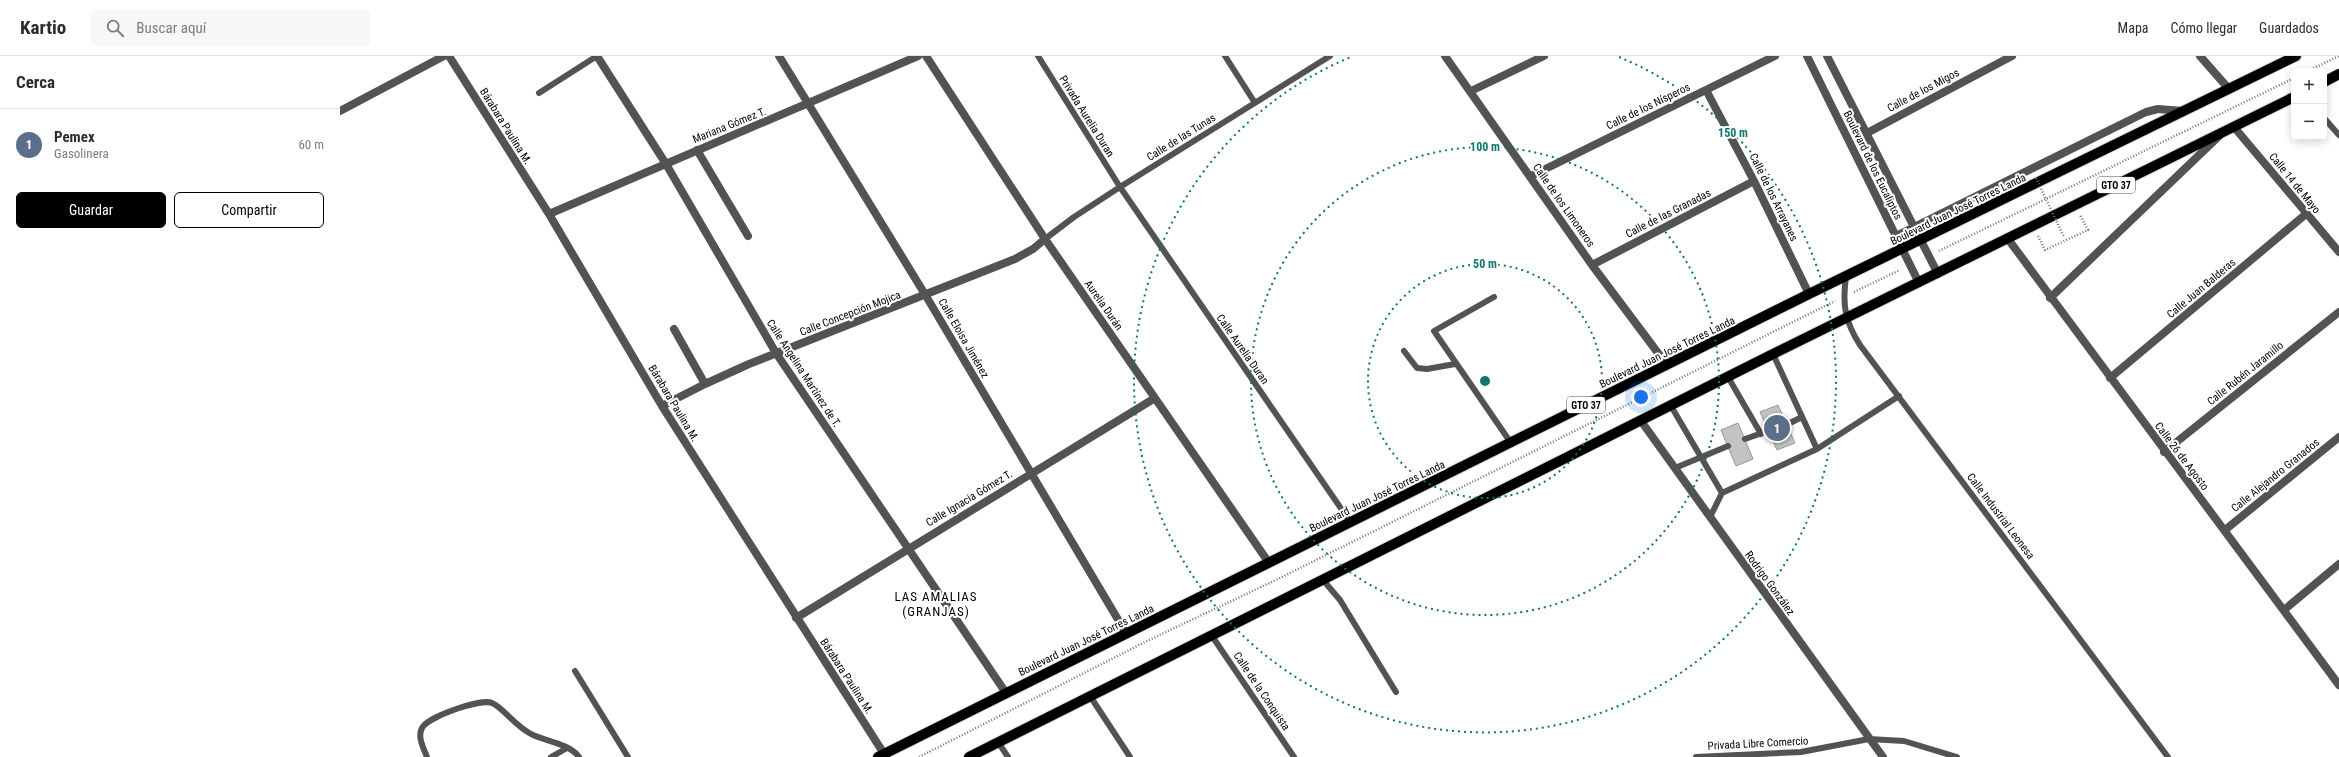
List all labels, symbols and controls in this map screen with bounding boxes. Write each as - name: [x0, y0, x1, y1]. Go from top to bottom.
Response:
- search box: [90, 10, 370, 46]
- text: Kartio: [20, 16, 66, 39]
- icon: search: [104, 17, 126, 39]
- text: Buscar aquí: [136, 19, 206, 37]
- text: Mapa: [2118, 20, 2149, 36]
- text: Cómo llegar: [2171, 20, 2237, 36]
- text: Guardados: [2259, 20, 2319, 36]
- street label: Calle de los Migos: [1885, 66, 1962, 115]
- map controls: [2291, 68, 2327, 140]
- button: +: [2291, 68, 2327, 104]
- text: Cerca: [16, 72, 55, 92]
- street label: Privada Aurelia Duran: [1056, 73, 1117, 159]
- street label: Calle de los Nísperos: [1604, 80, 1692, 132]
- street label: Bárabara Paulina M.: [477, 86, 534, 167]
- button: −: [2291, 104, 2327, 140]
- street label: Mariana Gómez T.: [691, 105, 768, 146]
- street label: Boulevard de los Eucaliptos: [1841, 109, 1905, 222]
- street label: Calle de las Tunas: [1144, 111, 1218, 164]
- text: 150 m: [1718, 126, 1748, 140]
- text: Pemex: [54, 128, 95, 146]
- text: 1: [26, 137, 32, 152]
- text: 60 m: [298, 137, 324, 152]
- text: 100 m: [1470, 140, 1500, 154]
- text: Gasolinera: [54, 146, 109, 161]
- street label: Calle 14 de Mayo: [2266, 150, 2323, 217]
- street label: Calle de los Arrayanes: [1747, 151, 1800, 243]
- street label: Calle de los Limoneros: [1530, 161, 1597, 249]
- street label: Boulevard Juan José Torres Landa: [1888, 171, 2028, 248]
- road number: GTO 37: [2097, 177, 2135, 193]
- street label: Calle de las Granadas: [1623, 186, 1713, 241]
- button: Guardar: [16, 192, 166, 228]
- button: Compartir: [174, 192, 324, 228]
- street label: Calle Juan Balderas: [2164, 256, 2238, 321]
- text: 50 m: [1473, 257, 1497, 271]
- street label: Aurelia Durán: [1082, 278, 1126, 333]
- street label: Calle Concepción Mojica: [798, 288, 903, 339]
- street label: Calle Eloisa Jiménez: [936, 296, 992, 380]
- street label: Calle Aurelia Duran: [1214, 312, 1272, 387]
- street label: Boulevard Juan José Torres Landa: [1597, 314, 1737, 391]
- street label: Calle Angelina Martínez de T.: [764, 317, 843, 430]
- street label: Calle Rubén Jaramillo: [2205, 338, 2286, 408]
- street label: Bárabara Paulina M.: [646, 362, 702, 444]
- centre of rings: [1478, 374, 1492, 388]
- your location: [1631, 387, 1651, 407]
- road number: GTO 37: [1567, 397, 1605, 413]
- pin: 1: [1764, 413, 1790, 443]
- street label: Calle 26 de Agosto: [2152, 420, 2212, 493]
- street label: Calle Alejandro Granados: [2229, 436, 2322, 515]
- street label: Boulevard Juan José Torres Landa: [1307, 458, 1447, 535]
- street label: Calle Ignacia Gómez T.: [924, 467, 1015, 529]
- street label: Calle Industrial Leonesa: [1964, 471, 2037, 562]
- street label: Rodrigo González: [1742, 549, 1797, 618]
- district label: LAS AMALIAS (GRANJAS): [894, 589, 978, 619]
- street label: Boulevard Juan José Torres Landa: [1016, 602, 1156, 679]
- street label: Bárabara Paulina M.: [817, 636, 876, 717]
- street label: Calle de la Conquista: [1231, 650, 1293, 733]
- street label: Privada Libre Comercio: [1707, 734, 1809, 753]

